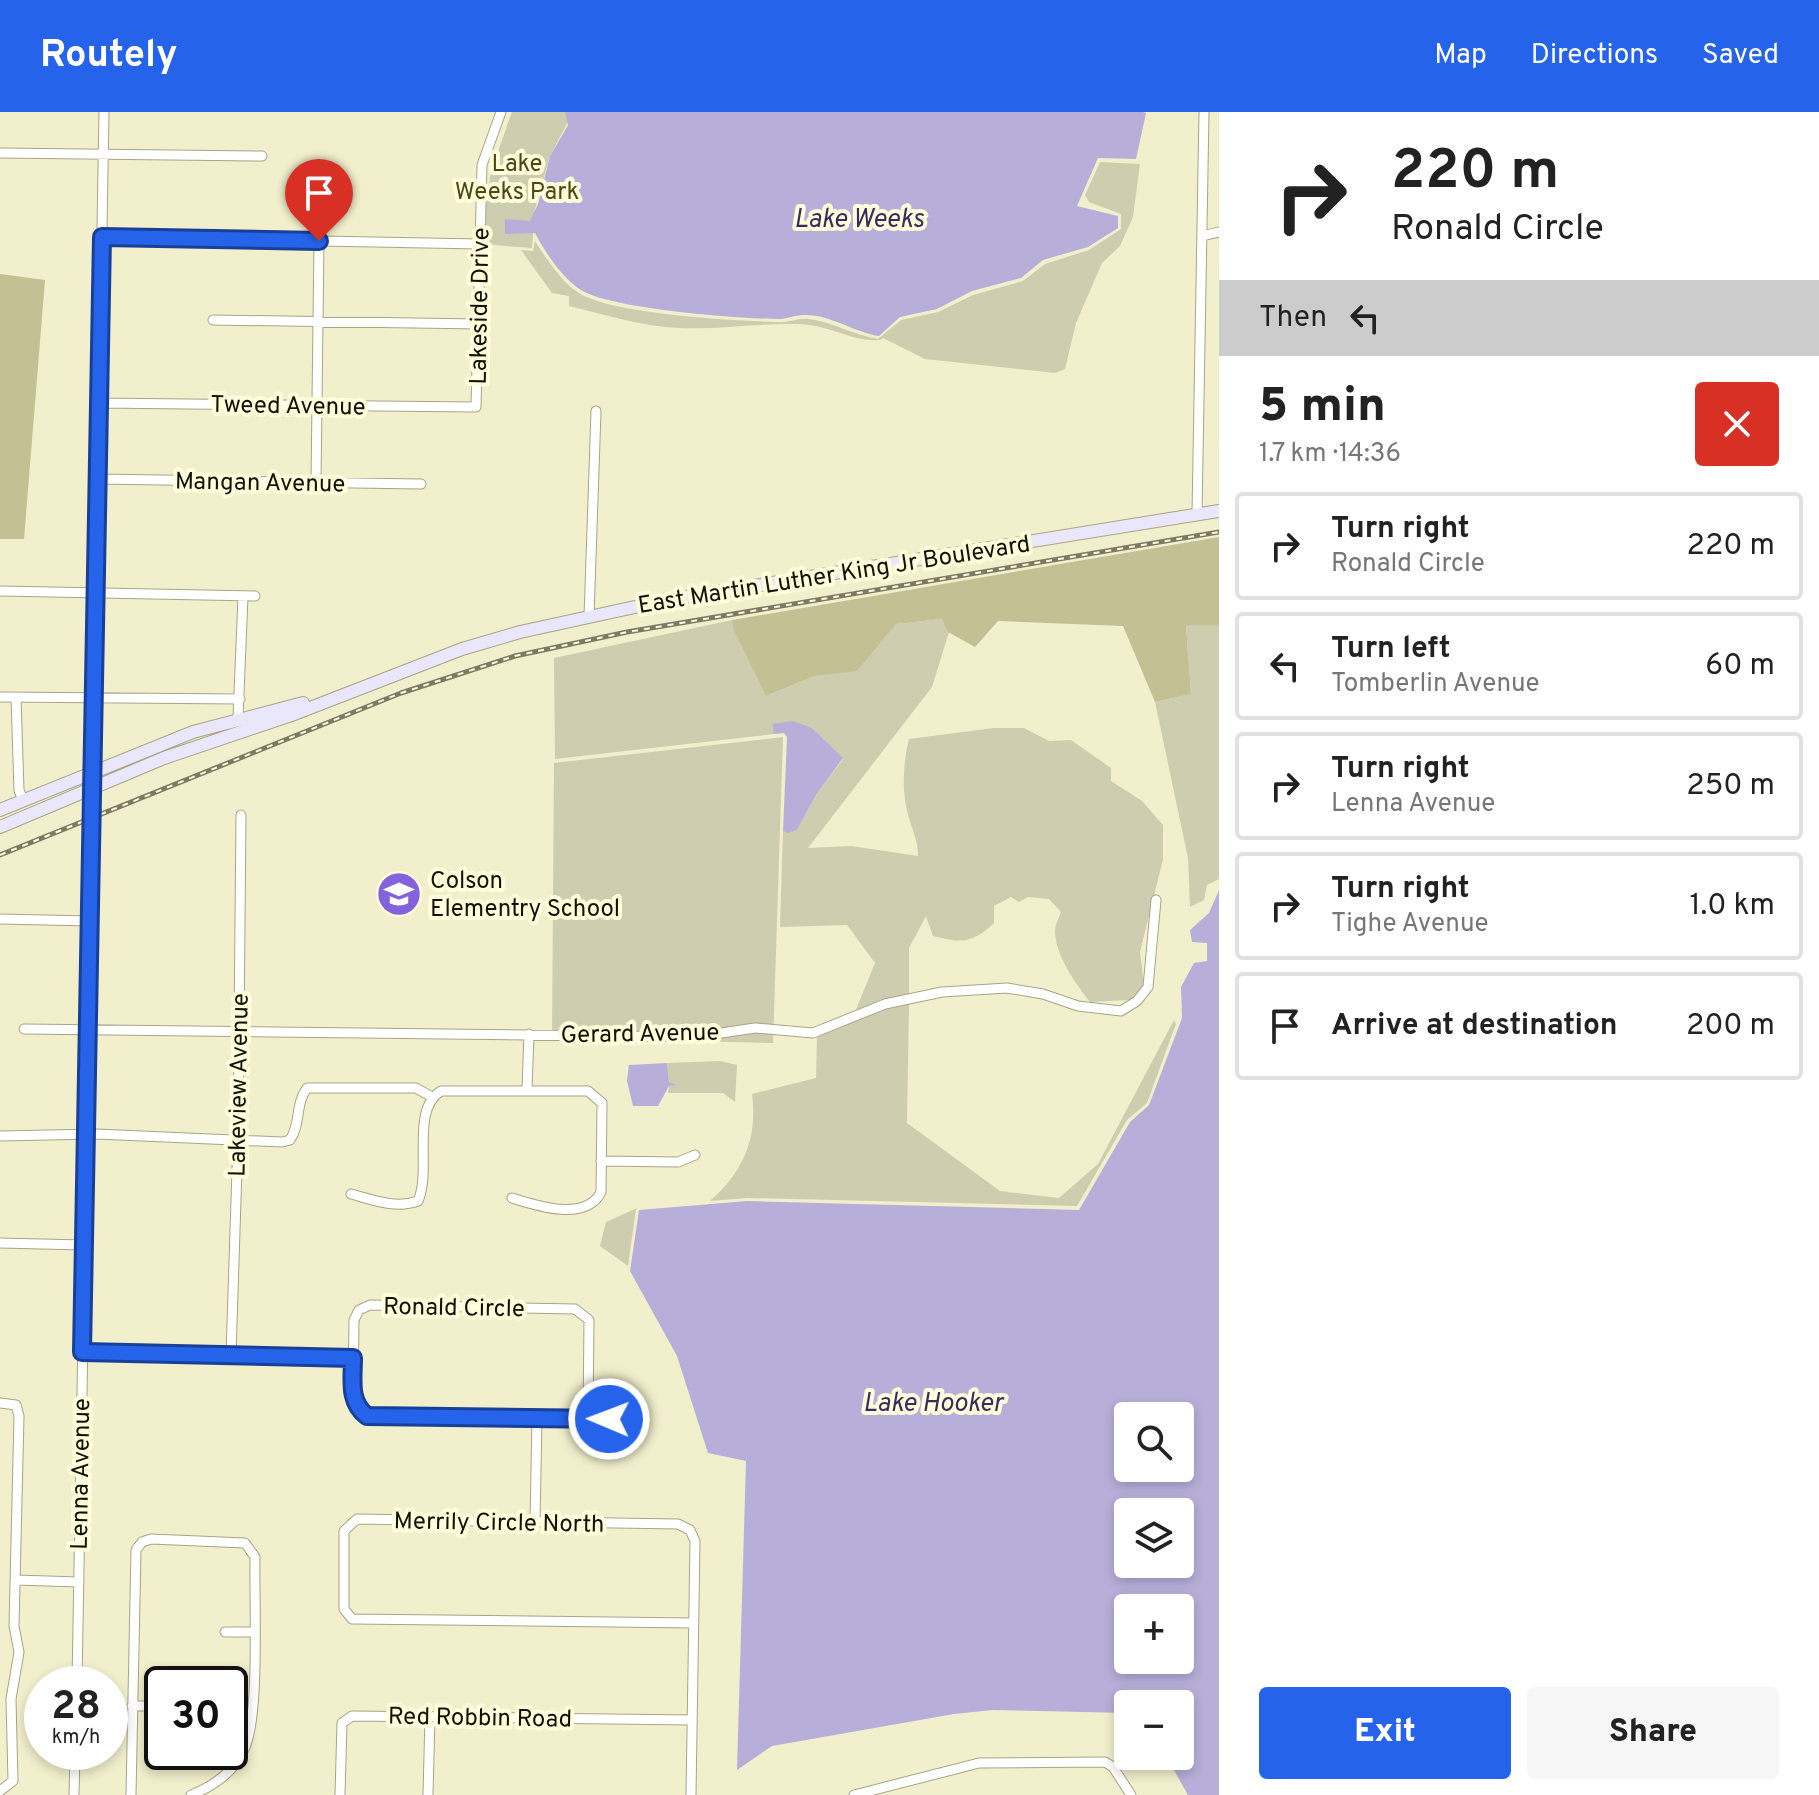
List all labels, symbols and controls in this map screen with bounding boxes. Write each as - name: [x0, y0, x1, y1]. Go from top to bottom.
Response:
- text: Routely: [40, 32, 178, 81]
- text: Map: [1434, 38, 1487, 74]
- text: Directions: [1531, 38, 1658, 74]
- text: Saved: [1702, 38, 1779, 74]
- text: 220 m: [1391, 138, 1559, 208]
- icon: right: [1259, 144, 1363, 248]
- park label: Lake Weeks Park: [455, 150, 579, 208]
- pin: [285, 159, 353, 241]
- icon: arrive: [297, 171, 341, 215]
- water label: Lake Weeks: [794, 204, 925, 237]
- text: Ronald Circle: [1391, 207, 1604, 253]
- street label: Lakeside Drive: [465, 227, 497, 385]
- icon: left: [1343, 296, 1387, 340]
- text: Then: [1259, 300, 1327, 337]
- text: 5 min: [1259, 378, 1386, 438]
- button: close: [1695, 382, 1779, 466]
- street label: Tweed Avenue: [210, 391, 366, 423]
- text: 1.7 km · 14:36: [1259, 438, 1401, 471]
- street label: Mangan Avenue: [174, 468, 345, 500]
- text: Turn right: [1331, 511, 1469, 548]
- icon: right: [1263, 524, 1307, 568]
- text: 220 m: [1687, 528, 1775, 565]
- street label: East Martin Luther King Jr Boulevard: [636, 530, 1033, 622]
- text: Ronald Circle: [1331, 548, 1485, 581]
- text: Turn left: [1331, 631, 1451, 668]
- icon: left: [1263, 644, 1307, 688]
- text: 60 m: [1705, 648, 1775, 685]
- text: Tomberlin Avenue: [1331, 668, 1540, 701]
- text: Turn right: [1331, 751, 1469, 788]
- icon: right: [1263, 764, 1307, 808]
- text: 250 m: [1686, 768, 1775, 805]
- text: Lenna Avenue: [1331, 788, 1495, 821]
- place label: Colson Elementry School: [430, 867, 620, 925]
- school or university icon: Colson Elementry School: [375, 870, 423, 918]
- text: Turn right: [1331, 871, 1469, 908]
- icon: right: [1263, 884, 1307, 928]
- text: 1.0 km: [1689, 888, 1775, 925]
- text: Tighe Avenue: [1331, 908, 1488, 941]
- street label: Lakeview Avenue: [223, 993, 257, 1177]
- icon: arrive: [1263, 1004, 1307, 1048]
- text: Arrive at destination: [1331, 1008, 1617, 1045]
- text: 200 m: [1686, 1008, 1775, 1045]
- street label: Gerard Avenue: [560, 1019, 720, 1051]
- street label: Ronald Circle: [383, 1293, 525, 1325]
- position arrow: [567, 1377, 651, 1461]
- water label: Lake Hooker: [863, 1388, 1005, 1421]
- street label: Lenna Avenue: [66, 1398, 98, 1550]
- map controls: [1114, 1402, 1194, 1770]
- button: search: [1114, 1402, 1194, 1482]
- button: layers: [1114, 1498, 1194, 1578]
- street label: Merrily Circle North: [393, 1507, 605, 1541]
- button: +: [1114, 1594, 1194, 1674]
- speed limit sign: 30: [144, 1666, 248, 1770]
- text: 28: [51, 1683, 101, 1733]
- button: Exit: [1259, 1687, 1511, 1779]
- button: Share: [1527, 1687, 1779, 1779]
- button: −: [1114, 1690, 1194, 1770]
- street label: Red Robbin Road: [388, 1702, 572, 1736]
- text: km/h: [52, 1725, 100, 1751]

